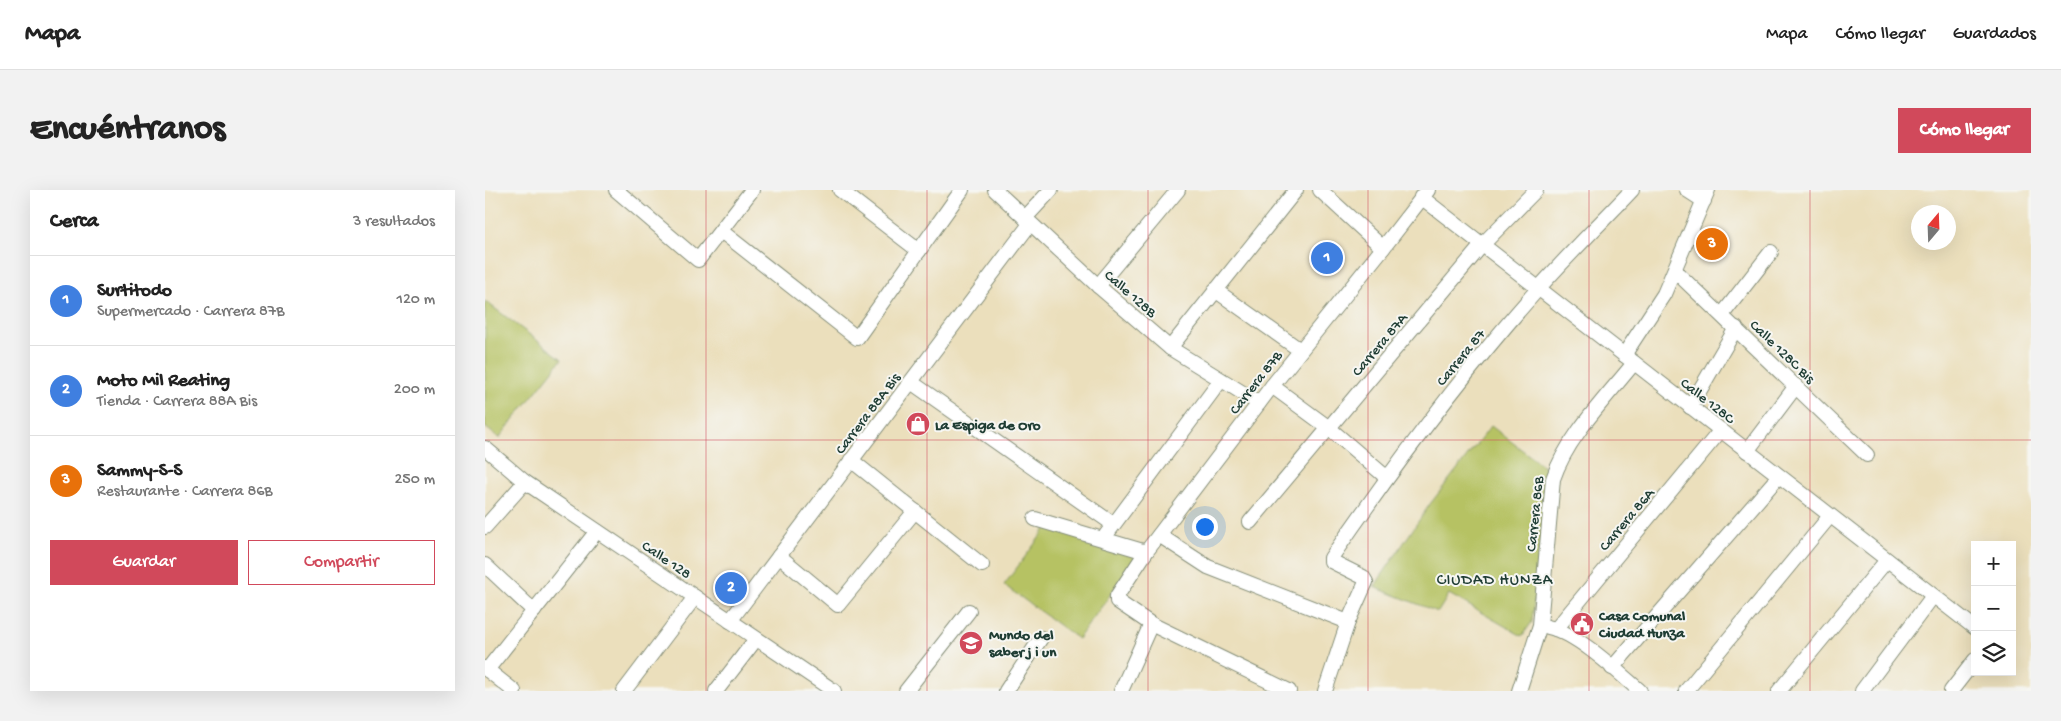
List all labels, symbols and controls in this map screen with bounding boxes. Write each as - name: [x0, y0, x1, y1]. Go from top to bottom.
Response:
- text: Mapa: [25, 20, 80, 49]
- text: Mapa: [1766, 24, 1807, 45]
- text: Cómo llegar: [1835, 24, 1925, 45]
- text: Guardados: [1953, 24, 2036, 45]
- button: Cómo llegar: [1898, 108, 2031, 153]
- text: Encuéntranos: [30, 110, 225, 151]
- north arrow: [1911, 205, 1956, 250]
- text: Cerca: [50, 210, 98, 235]
- text: 3 resultados: [353, 213, 435, 232]
- pin: 3: [1696, 225, 1728, 263]
- pin: 1: [1311, 239, 1343, 277]
- street label: Calle 128B: [1100, 267, 1160, 322]
- text: Surtitodo: [97, 280, 172, 303]
- text: 1: [63, 291, 69, 310]
- text: 120 m: [396, 291, 435, 310]
- text: Supermercado · Carrera 87B: [97, 303, 284, 322]
- street label: Carrera 87A: [1349, 309, 1413, 381]
- street label: Calle 128C Bis: [1745, 317, 1818, 388]
- street label: Carrera 87: [1433, 325, 1491, 390]
- street label: Carrera 87B: [1226, 348, 1287, 419]
- text: Moto Mil Reating: [97, 370, 230, 393]
- street label: Carrera 88A Bis: [832, 370, 905, 458]
- street label: Calle 128C: [1676, 375, 1738, 429]
- text: 2: [62, 381, 70, 400]
- text: 200 m: [394, 381, 435, 400]
- text: Tienda · Carrera 88A Bis: [97, 393, 257, 412]
- shop icon: La Espiga de Oro: [905, 411, 931, 437]
- place label: La Espiga de Oro: [935, 417, 1041, 435]
- text: Sammy-S-S: [97, 460, 182, 483]
- text: 3: [62, 471, 70, 490]
- text: 250 m: [395, 471, 435, 490]
- street label: Carrera 86B: [1523, 475, 1549, 553]
- text: Restaurante · Carrera 86B: [97, 483, 273, 502]
- street label: Carrera 86A: [1596, 484, 1660, 555]
- your location: [1192, 514, 1218, 540]
- street label: Calle 128: [638, 538, 694, 584]
- button: Guardar: [50, 540, 238, 585]
- button: Compartir: [248, 540, 435, 585]
- map controls: [1971, 541, 2016, 676]
- button: +: [1971, 541, 2016, 586]
- pin: 2: [715, 569, 747, 607]
- district label: CIUDAD HUNZA: [1437, 572, 1554, 591]
- button: −: [1971, 586, 2016, 631]
- place label: Casa Comunal Ciudad Hunza: [1598, 608, 1686, 643]
- public building icon: Casa Comunal Ciudad Hunza: [1569, 611, 1595, 637]
- place label: Mundo del saber j i un: [989, 627, 1057, 662]
- school or university icon: Mundo del saber j i un: [958, 630, 984, 656]
- button: layers: [1971, 631, 2016, 676]

